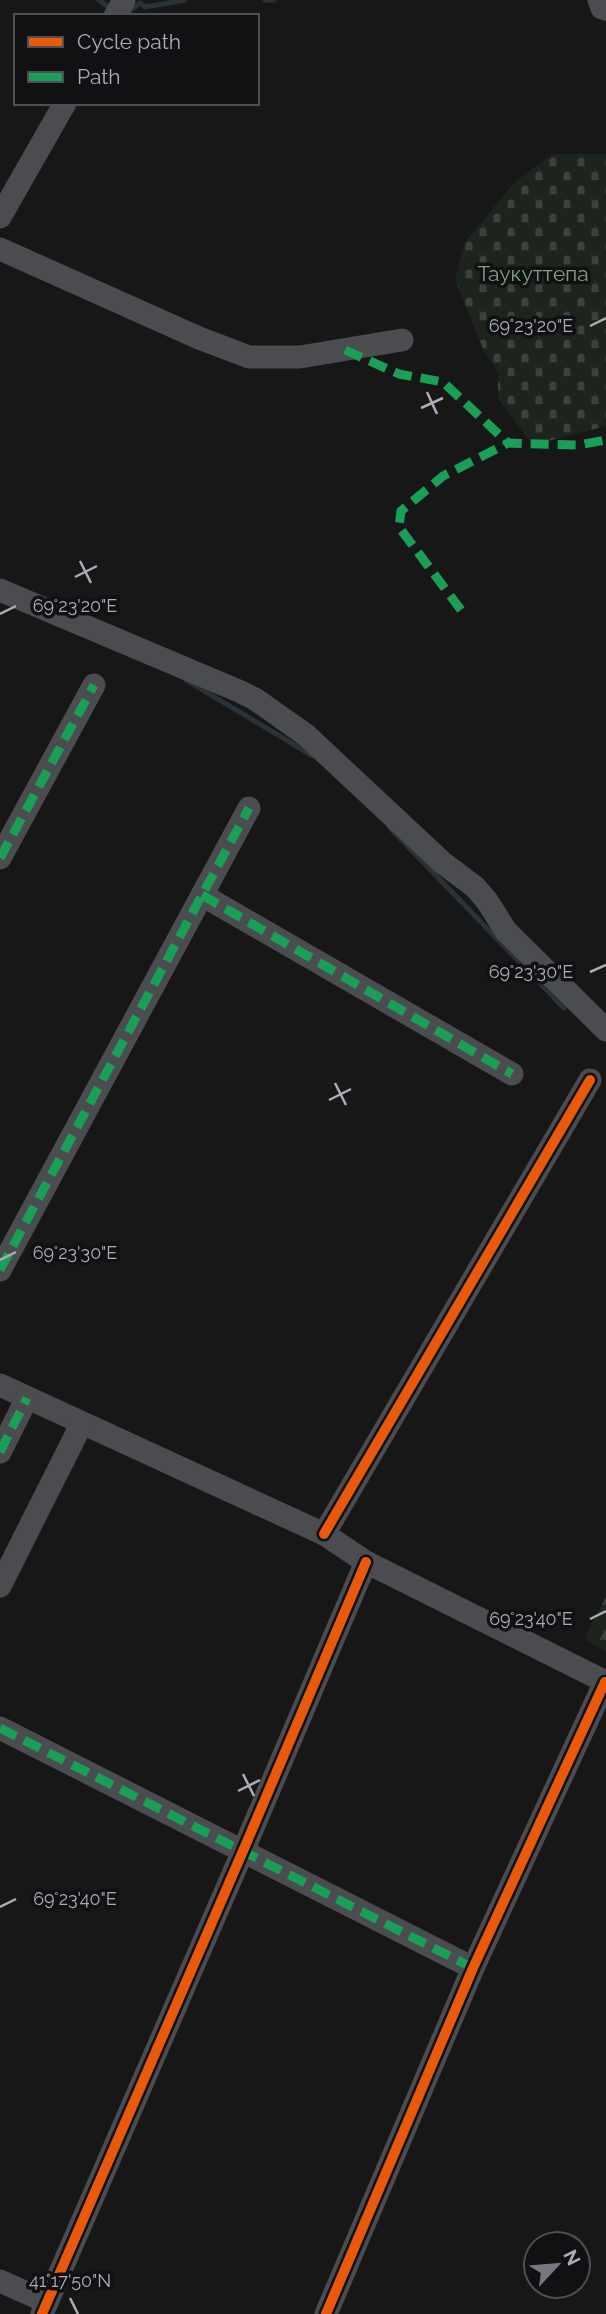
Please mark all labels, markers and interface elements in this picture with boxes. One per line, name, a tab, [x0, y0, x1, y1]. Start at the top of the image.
legend	[14, 14, 259, 105]
text: Cycle path	[77, 29, 181, 54]
text: Path	[77, 64, 121, 89]
park label: Таукуттепа	[477, 261, 589, 286]
text: 69°23'20"E	[489, 315, 573, 336]
text: 69°23'20"E	[33, 595, 117, 616]
text: 69°23'30"E	[489, 961, 573, 982]
text: 69°23'30"E	[33, 1242, 117, 1263]
text: 69°23'40"E	[489, 1608, 573, 1629]
text: 69°23'40"E	[33, 1888, 117, 1909]
north arrow	[522, 2230, 592, 2300]
text: N	[559, 2246, 585, 2269]
text: 41°17'50"N	[29, 2270, 111, 2291]

